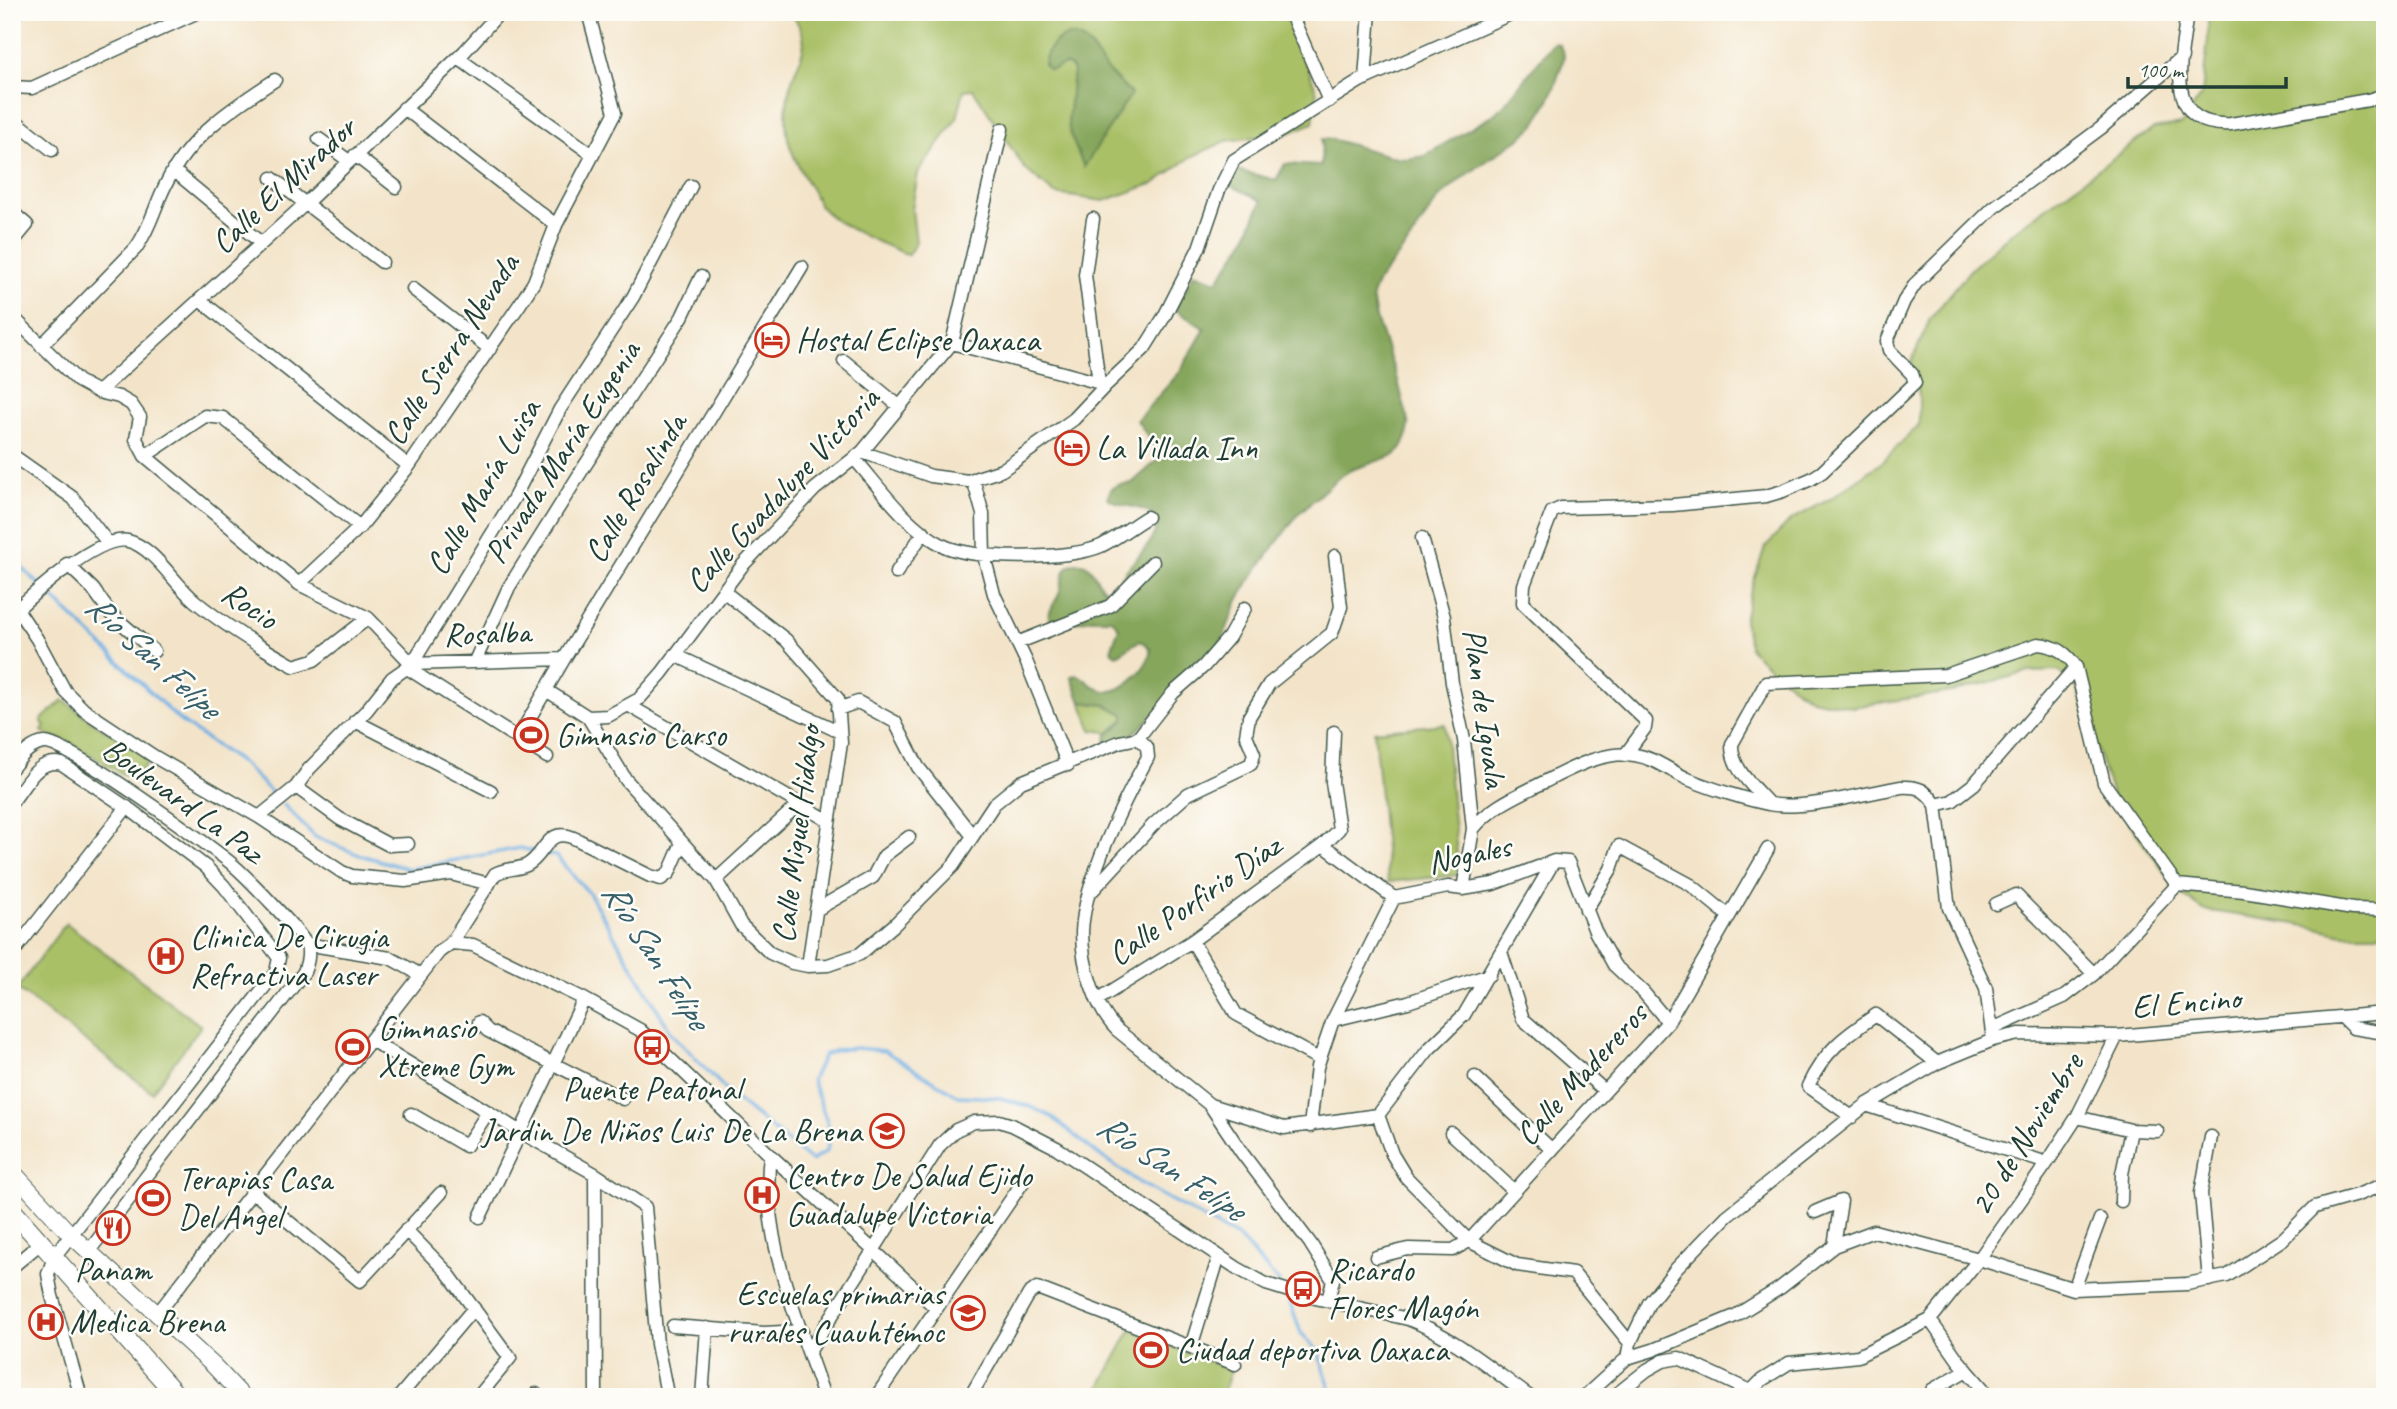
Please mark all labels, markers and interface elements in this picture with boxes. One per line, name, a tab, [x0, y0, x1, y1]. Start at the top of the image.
scale bar	[2128, 46, 2285, 90]
text: 100 m	[2138, 57, 2185, 83]
street label: Calle El Mirador	[202, 105, 367, 263]
street label: Calle Sierra Nevada	[374, 244, 529, 453]
place label: Hostal Eclipse Oaxaca	[796, 319, 1042, 361]
hotel icon: Hostal Eclipse Oaxaca	[753, 321, 791, 359]
street label: Privada María Eugenia	[474, 331, 651, 571]
street label: Calle Guadalupe Victoria	[676, 377, 889, 602]
street label: Calle María Luisa	[416, 390, 551, 582]
street label: Calle Rosalinda	[574, 404, 697, 570]
place label: La Villada Inn	[1096, 427, 1258, 469]
hotel icon: La Villada Inn	[1053, 429, 1091, 467]
street label: Rocio	[214, 571, 287, 640]
water label: Río San Felipe	[76, 584, 233, 731]
street label: Rosalba	[443, 610, 534, 656]
street label: Plan de Iguala	[1453, 626, 1517, 792]
place label: Gimnasio Carso	[556, 714, 727, 756]
sports icon: Gimnasio Carso	[512, 716, 550, 754]
street label: Calle Miguel Hidalgo	[762, 719, 831, 945]
street label: Boulevard La Paz	[94, 728, 275, 875]
street label: Calle Porfirio Díaz	[1099, 823, 1291, 975]
street label: Nogales	[1424, 824, 1517, 883]
water label: Río San Felipe	[592, 873, 723, 1041]
place label: Clinica De Cirugia Refractiva Laser	[190, 916, 390, 996]
hospital icon: Clinica De Cirugia Refractiva Laser	[147, 937, 185, 975]
street label: El Encino	[2130, 976, 2245, 1028]
street label: Calle Madereros	[1506, 992, 1658, 1154]
place label: Gimnasio Xtreme Gym	[378, 1007, 515, 1087]
sports icon: Gimnasio Xtreme Gym	[334, 1028, 372, 1066]
bus stop icon: Puente Peatonal	[633, 1028, 671, 1066]
street label: 20 de Noviembre	[1959, 1043, 2094, 1223]
place label: Puente Peatonal	[563, 1068, 746, 1110]
water label: Río San Felipe	[1089, 1103, 1257, 1234]
place label: Jardin De Niños Luis De La Brena	[480, 1110, 865, 1152]
school or university icon: Jardin De Niños Luis De La Brena	[868, 1112, 906, 1150]
place label: Centro De Salud Ejido Guadalupe Victoria	[786, 1155, 1034, 1235]
place label: Terapias Casa Del Angel	[178, 1158, 334, 1238]
hospital icon: Centro De Salud Ejido Guadalupe Victoria	[743, 1176, 781, 1214]
sports icon: Terapias Casa Del Angel	[134, 1179, 172, 1217]
restaurant icon: Panam	[94, 1209, 132, 1247]
place label: Panam	[75, 1249, 153, 1291]
place label: Ricardo Flores Magón	[1328, 1249, 1479, 1329]
bus stop icon: Ricardo Flores Magón	[1284, 1270, 1322, 1308]
place label: Escuelas primarias rurales Cuauhtémoc	[727, 1273, 947, 1353]
school or university icon: Escuelas primarias rurales Cuauhtémoc	[949, 1294, 987, 1332]
place label: Medica Brena	[70, 1301, 226, 1343]
hospital icon: Medica Brena	[27, 1303, 65, 1341]
place label: Ciudad deportiva Oaxaca	[1176, 1329, 1451, 1371]
sports icon: Ciudad deportiva Oaxaca	[1132, 1331, 1170, 1369]

